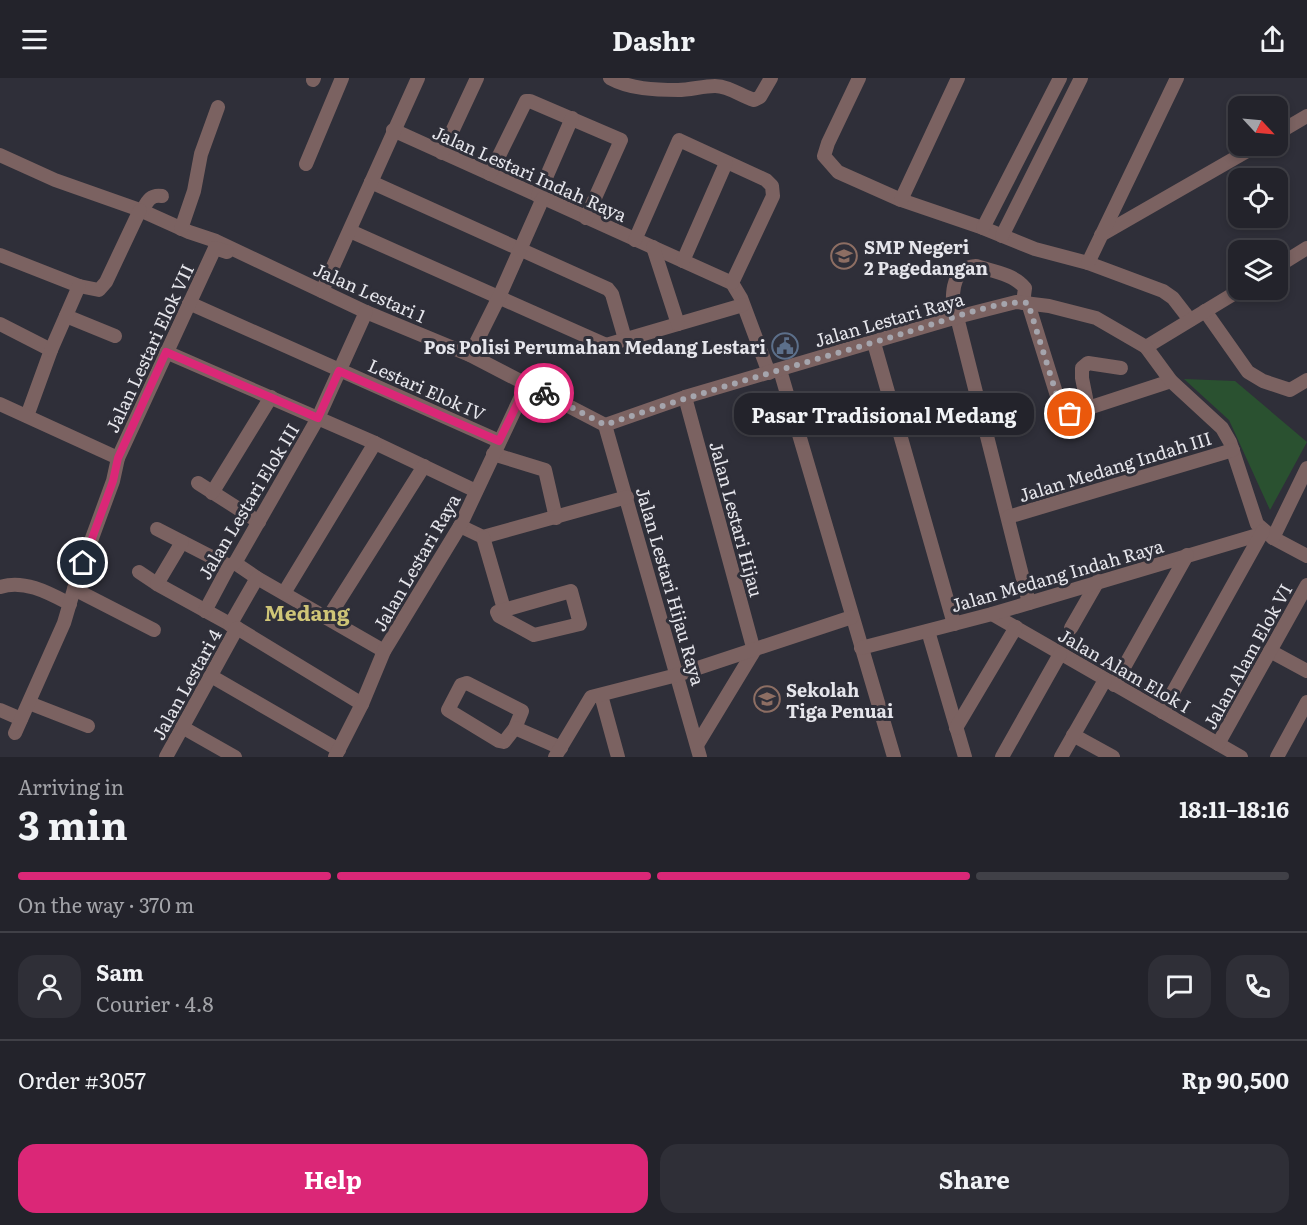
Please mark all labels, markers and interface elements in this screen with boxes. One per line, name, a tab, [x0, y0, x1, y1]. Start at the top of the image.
text: Dashr	[612, 19, 695, 59]
icon: menu	[18, 23, 51, 56]
icon: share	[1256, 23, 1289, 56]
north arrow	[1228, 96, 1288, 156]
map controls	[1228, 96, 1288, 300]
street label: Jalan Lestari Indah Raya	[429, 118, 632, 228]
button: locate	[1228, 168, 1288, 228]
place label: SMP Negeri 2 Pagedangan	[864, 233, 988, 281]
button: layers	[1228, 240, 1288, 300]
school or university icon: SMP Negeri 2 Pagedangan	[829, 241, 859, 271]
street label: Jalan Lestari 1	[309, 255, 431, 329]
street label: Jalan Lestari Elok VII	[98, 259, 200, 437]
street label: Jalan Lestari Raya	[811, 285, 967, 353]
public building icon: Pos Polisi Perumahan Medang Lestari	[770, 331, 800, 361]
place label: Pos Polisi Perumahan Medang Lestari	[424, 333, 766, 360]
street label: Lestari Elok IV	[364, 351, 490, 427]
courier	[514, 363, 574, 423]
icon: bike	[528, 377, 561, 410]
pin	[1044, 388, 1095, 439]
callout: Pasar Tradisional Medang	[734, 393, 1034, 435]
icon: bag	[1053, 397, 1086, 430]
text: Pasar Tradisional Medang	[751, 399, 1017, 429]
street label: Jalan Lestari Elok III	[191, 418, 305, 584]
street label: Jalan Medang Indah III	[1015, 424, 1215, 508]
street label: Jalan Lestari Hijau	[703, 438, 771, 600]
street label: Jalan Lestari Hijau Raya	[630, 484, 712, 689]
street label: Jalan Lestari Raya	[366, 488, 466, 636]
street label: Jalan Medang Indah Raya	[948, 532, 1167, 618]
pin	[57, 537, 108, 588]
icon: home	[66, 546, 99, 579]
street label: Jalan Alam Elok VI	[1196, 578, 1298, 734]
district label: Medang	[264, 596, 350, 627]
street label: Jalan Alam Elok I	[1054, 621, 1196, 719]
street label: Jalan Lestari 4	[144, 624, 228, 744]
place label: Sekolah Tiga Penuai	[786, 676, 894, 724]
school or university icon: Sekolah Tiga Penuai	[752, 684, 782, 714]
text: Arriving in	[18, 771, 124, 801]
text: 18:11–18:16	[1179, 792, 1289, 825]
text: 3 min	[18, 794, 128, 852]
text: On the way · 370 m	[18, 889, 194, 919]
button: person	[18, 955, 81, 1018]
text: Sam	[96, 955, 144, 988]
button: chat	[1148, 955, 1211, 1018]
button: phone	[1226, 955, 1289, 1018]
text: Courier · 4.8	[96, 988, 213, 1018]
text: Order #3057	[18, 1063, 146, 1096]
text: Rp 90,500	[1182, 1063, 1289, 1096]
button: Help	[18, 1144, 648, 1213]
button: Share	[660, 1144, 1289, 1213]

